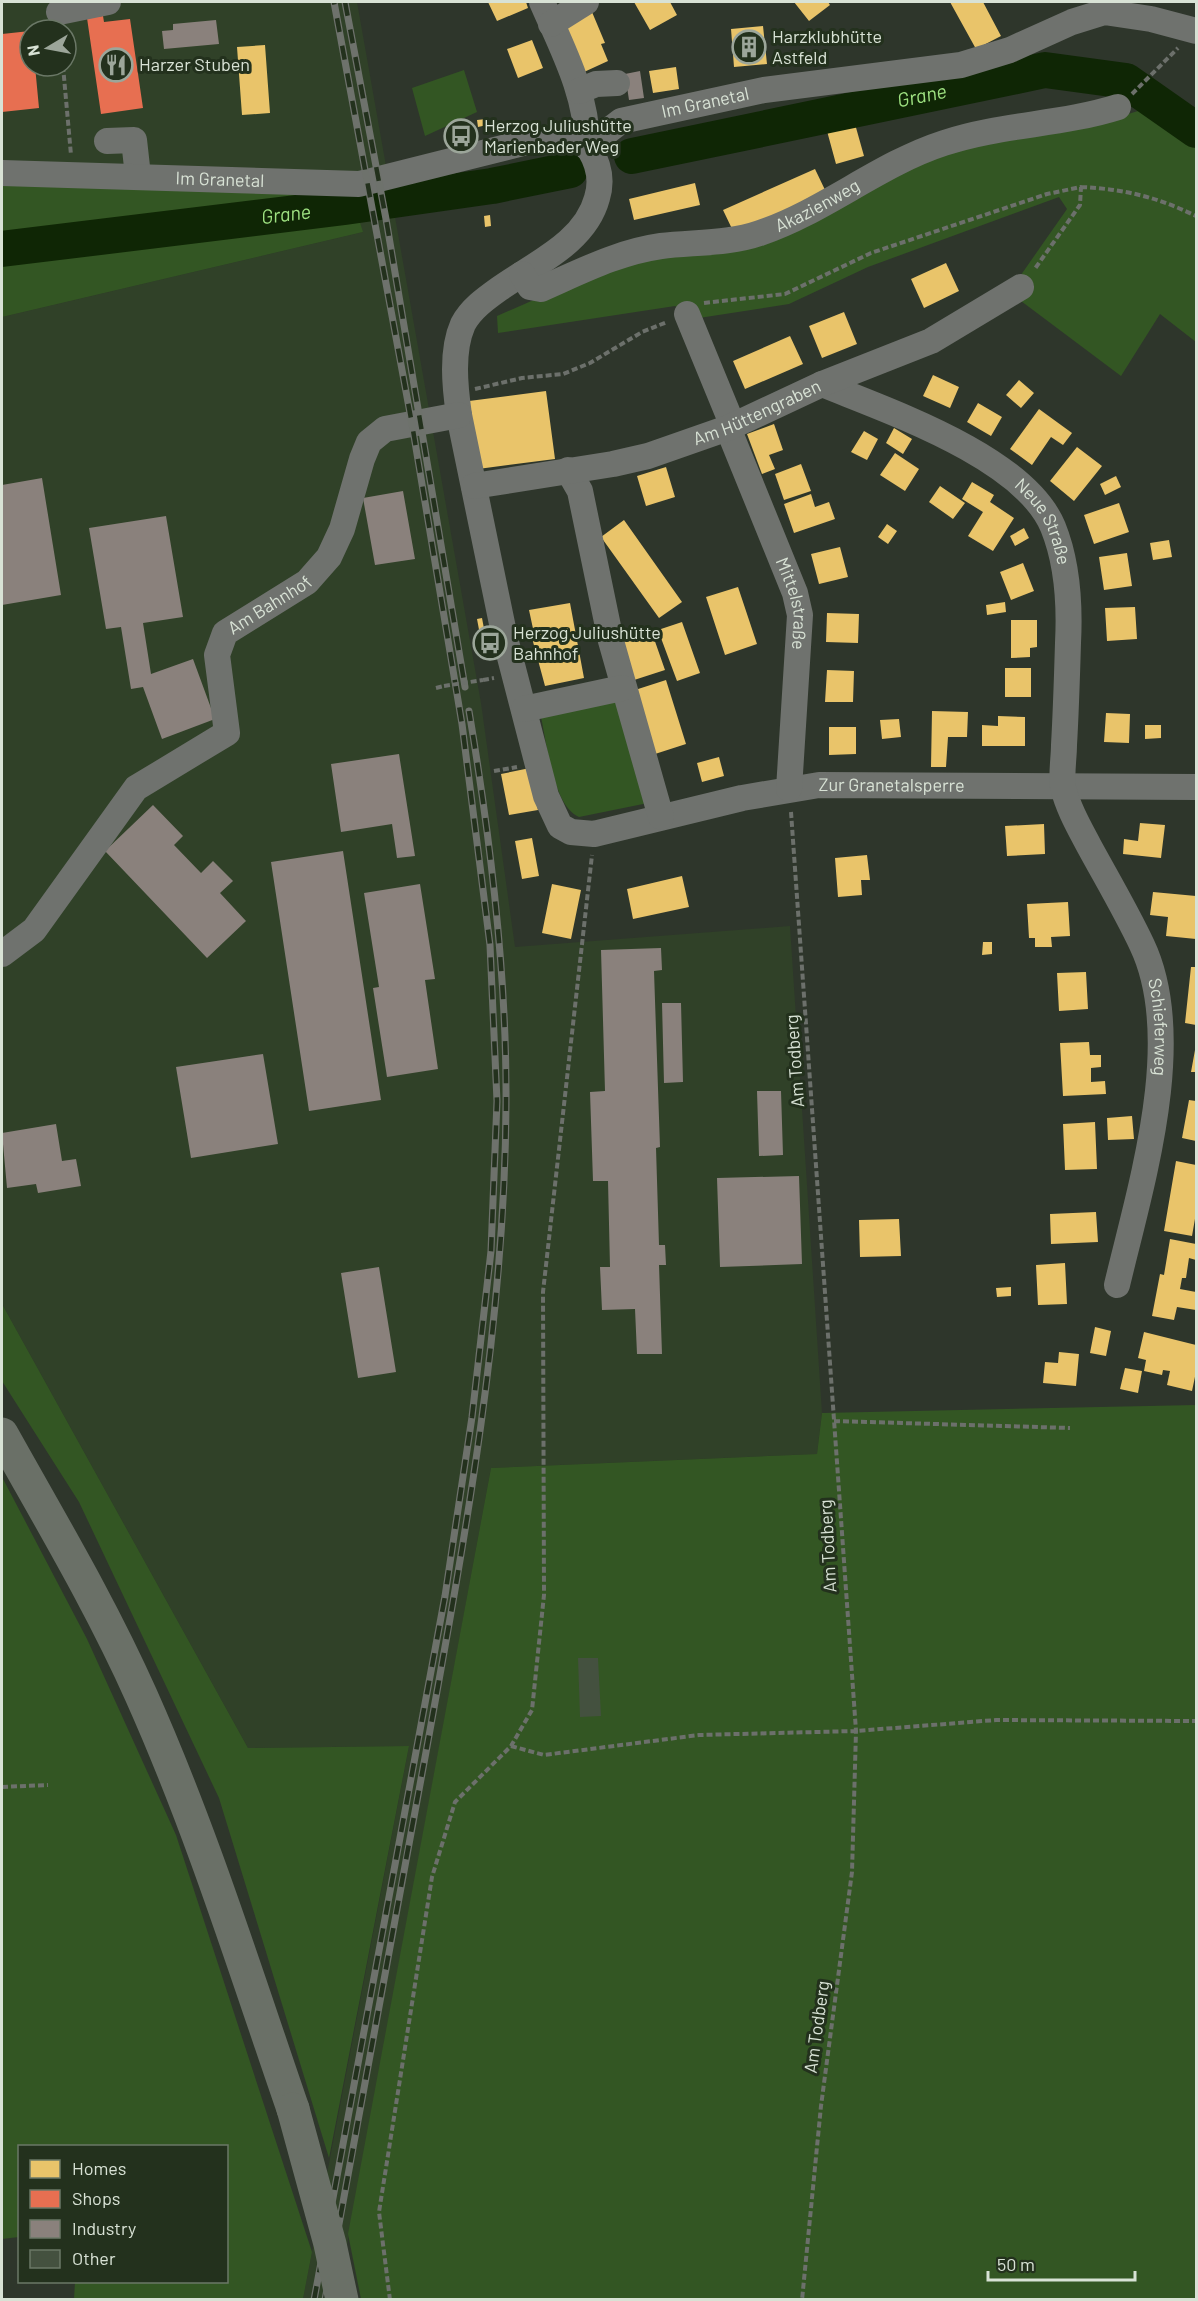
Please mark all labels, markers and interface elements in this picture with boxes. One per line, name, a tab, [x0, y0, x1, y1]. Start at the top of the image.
north arrow	[18, 18, 78, 78]
place label: Harzklubhütte Astfeld	[772, 25, 882, 68]
building icon: Harzklubhütte Astfeld	[731, 29, 767, 65]
text: N	[22, 44, 43, 58]
restaurant icon: Harzer Stuben	[98, 47, 134, 83]
place label: Harzer Stuben	[139, 53, 250, 75]
water label: Grane	[895, 78, 949, 112]
street label: Im Granetal	[659, 82, 751, 122]
place label: Herzog Juliushütte Marienbader Weg	[484, 114, 632, 157]
bus stop icon: Herzog Juliushütte Marienbader Weg	[443, 118, 479, 154]
street label: Im Granetal	[175, 166, 265, 191]
street label: Akazienweg	[771, 174, 863, 236]
water label: Grane	[259, 198, 312, 228]
street label: Am Hüttengraben	[690, 374, 824, 449]
street label: Neue Straße	[1011, 473, 1076, 567]
street label: Mittelstraße	[772, 554, 812, 650]
street label: Am Bahnhof	[223, 571, 317, 639]
place label: Herzog Juliushütte Bahnhof	[513, 621, 661, 664]
bus stop icon: Herzog Juliushütte Bahnhof	[472, 625, 508, 661]
street label: Zur Granetalsperre	[818, 773, 965, 796]
street label: Schieferweg	[1144, 976, 1173, 1077]
street label: Am Todberg	[780, 1014, 808, 1108]
street label: Am Todberg	[814, 1499, 840, 1593]
street label: Am Todberg	[799, 1979, 833, 2075]
legend	[18, 2145, 228, 2283]
text: Homes	[72, 2157, 126, 2179]
text: Shops	[72, 2187, 121, 2209]
text: Industry	[72, 2217, 136, 2239]
scale bar	[988, 2244, 1135, 2282]
text: Other	[72, 2247, 116, 2269]
text: 50 m	[997, 2253, 1035, 2275]

